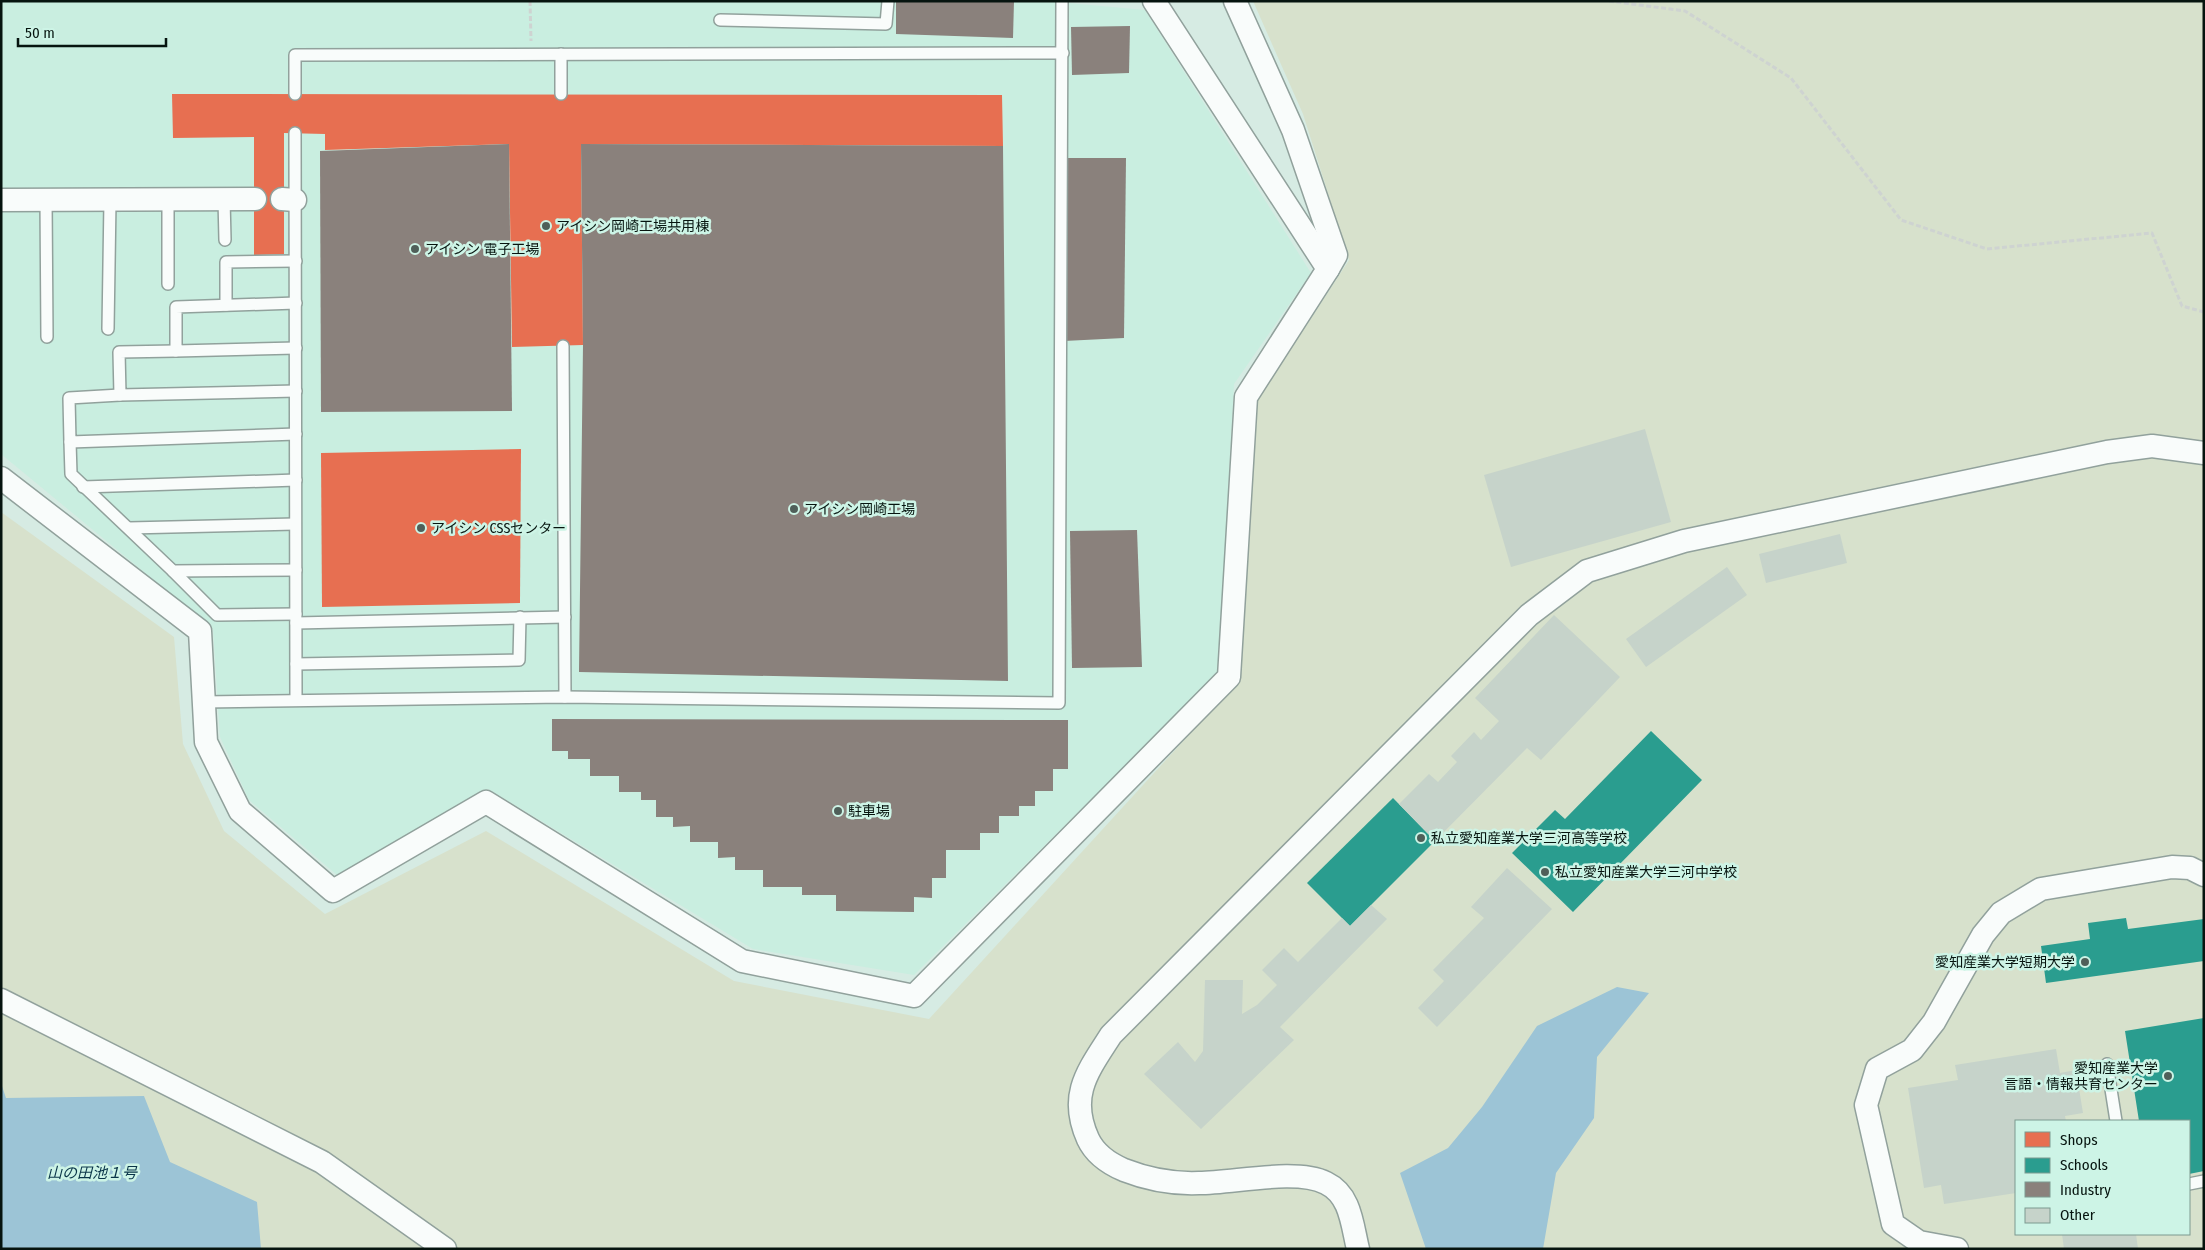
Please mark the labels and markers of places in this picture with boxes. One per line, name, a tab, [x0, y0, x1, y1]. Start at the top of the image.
place label: アイシン岡崎工場共用棟	[556, 218, 709, 235]
marker: アイシン岡崎工場共用棟	[540, 220, 552, 232]
place label: アイシン 電子工場	[425, 241, 540, 258]
marker: アイシン 電子工場	[409, 243, 421, 255]
place label: アイシン岡崎工場	[804, 501, 915, 518]
marker: アイシン岡崎工場	[788, 503, 800, 515]
place label: アイシン CSSセンター	[431, 520, 566, 537]
marker: アイシン CSSセンター	[415, 522, 427, 534]
place label: 駐車場	[848, 803, 890, 820]
marker: 駐車場	[832, 805, 844, 817]
place label: 私立愛知産業大学三河高等学校	[1431, 830, 1627, 847]
marker: 私立愛知産業大学三河高等学校	[1415, 832, 1427, 844]
place label: 私立愛知産業大学三河中学校	[1555, 864, 1737, 881]
marker: 私立愛知産業大学三河中学校	[1539, 866, 1551, 878]
place label: 愛知産業大学短期大学	[1935, 954, 2075, 971]
marker: 愛知産業大学短期大学	[2079, 956, 2091, 968]
place label: 愛知産業大学 言語・情報共育センター	[2004, 1060, 2158, 1093]
marker: 愛知産業大学 言語・情報共育センター	[2162, 1070, 2174, 1082]

